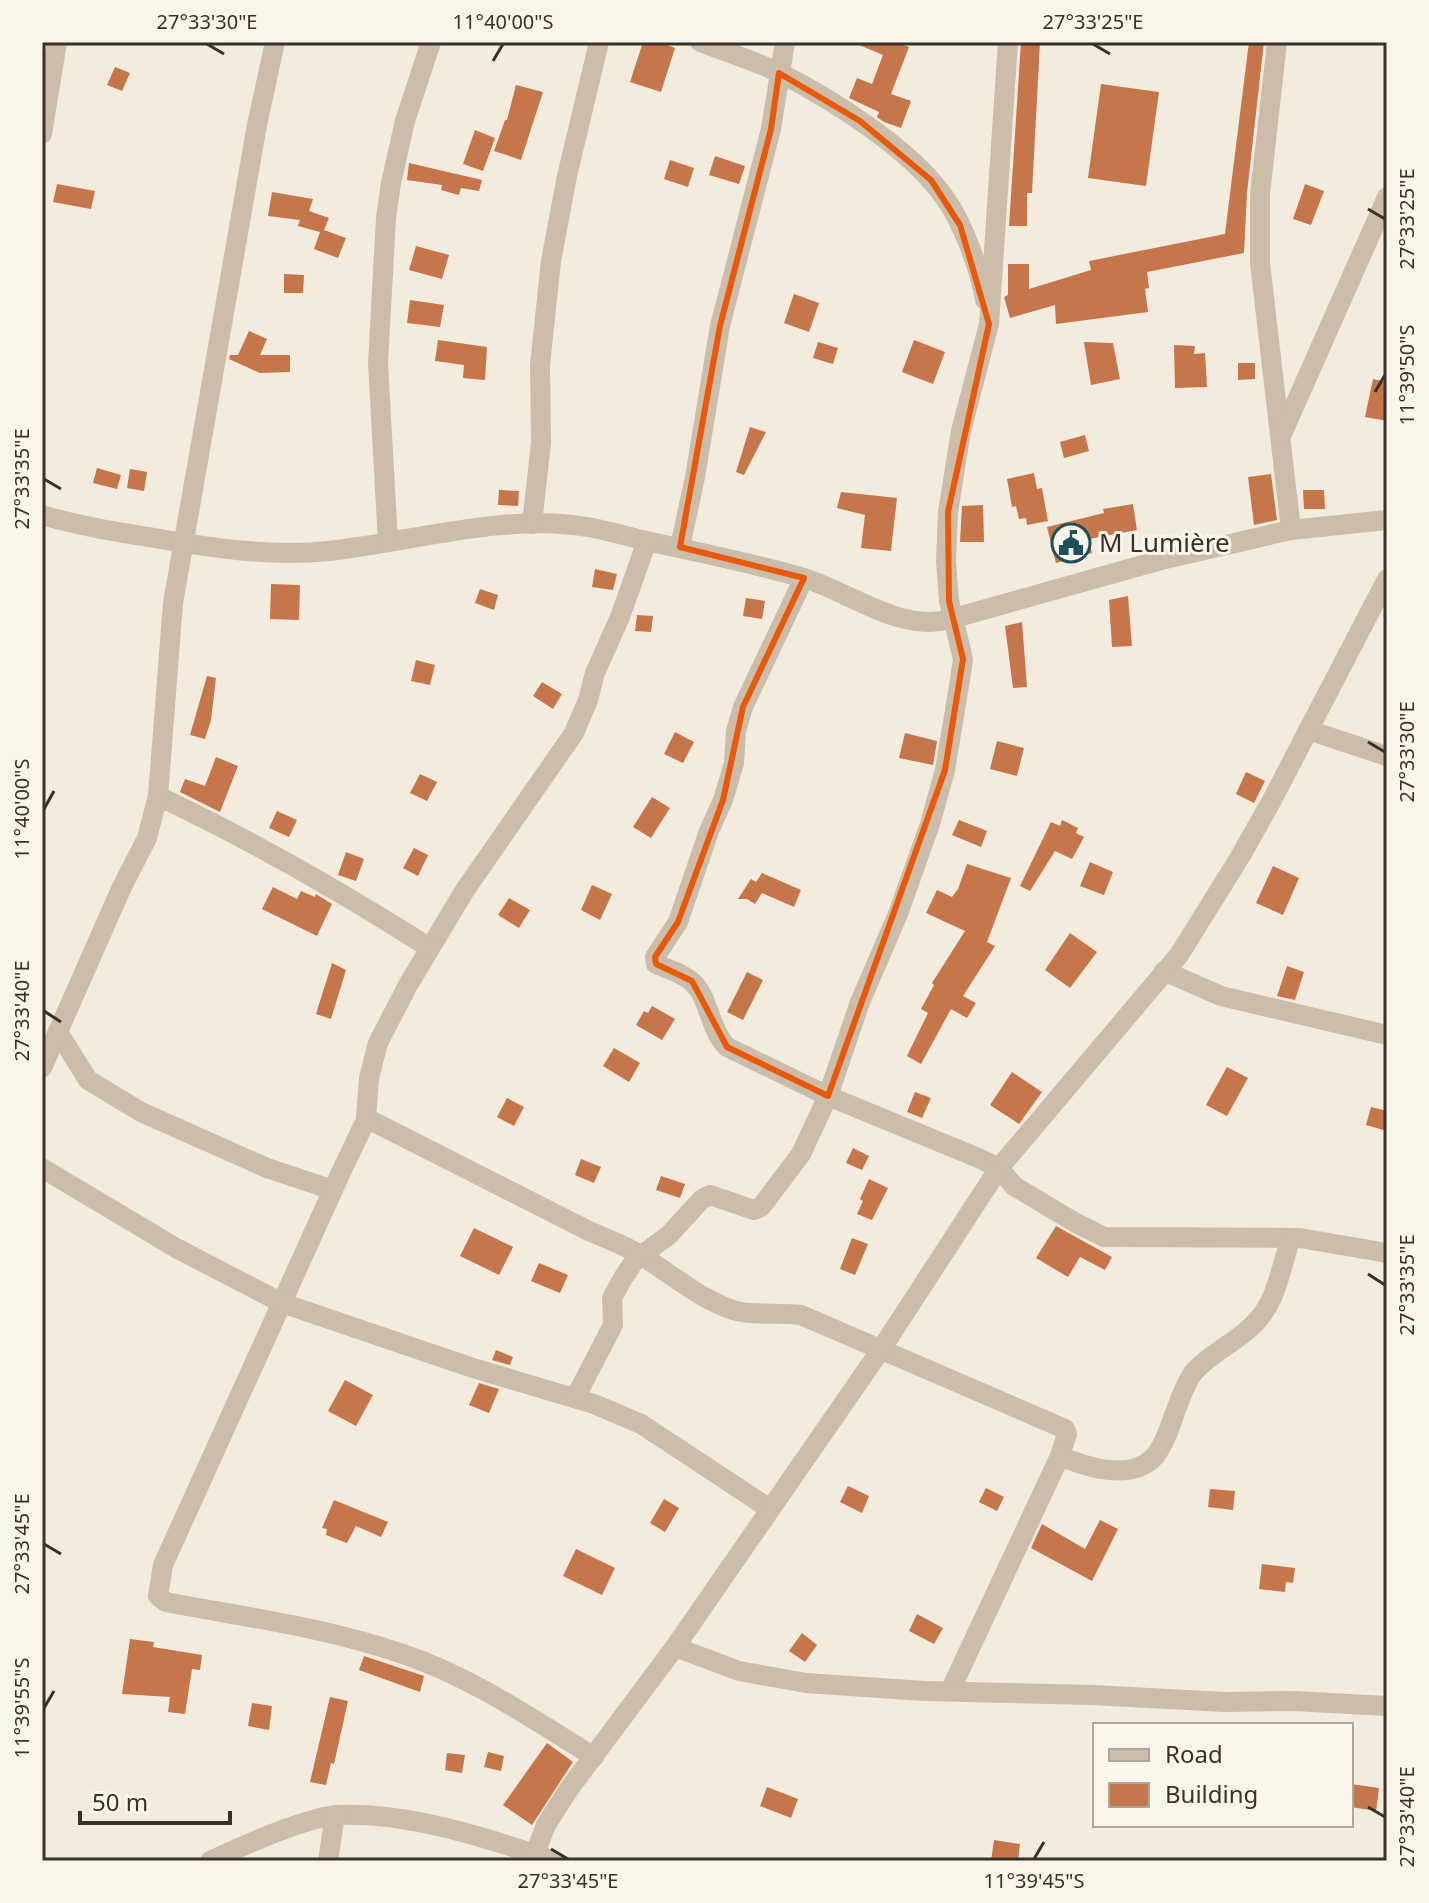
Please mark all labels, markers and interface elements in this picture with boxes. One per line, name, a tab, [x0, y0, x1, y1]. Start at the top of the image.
text: 27°33'30"E	[157, 8, 257, 35]
text: 11°40'00"S	[453, 8, 553, 35]
text: 27°33'25"E	[1043, 8, 1143, 35]
text: 27°33'25"E	[1393, 169, 1420, 269]
text: 11°39'50"S	[1393, 325, 1420, 425]
text: 27°33'35"E	[8, 429, 35, 529]
public building icon: M Lumière	[1050, 522, 1092, 564]
place label: M Lumière	[1099, 524, 1230, 560]
text: 27°33'30"E	[1393, 702, 1420, 802]
text: 11°40'00"S	[8, 759, 35, 859]
text: 27°33'40"E	[8, 961, 35, 1061]
text: 27°33'35"E	[1393, 1235, 1420, 1335]
text: 27°33'45"E	[8, 1494, 35, 1594]
text: 11°39'55"S	[8, 1658, 35, 1758]
legend	[1093, 1723, 1353, 1827]
text: Road	[1165, 1737, 1223, 1770]
text: 27°33'40"E	[1393, 1767, 1420, 1867]
scale bar	[80, 1775, 230, 1825]
text: Building	[1165, 1777, 1258, 1810]
text: 50 m	[92, 1785, 148, 1818]
text: 27°33'45"E	[518, 1867, 618, 1894]
text: 11°39'45"S	[984, 1867, 1084, 1894]

